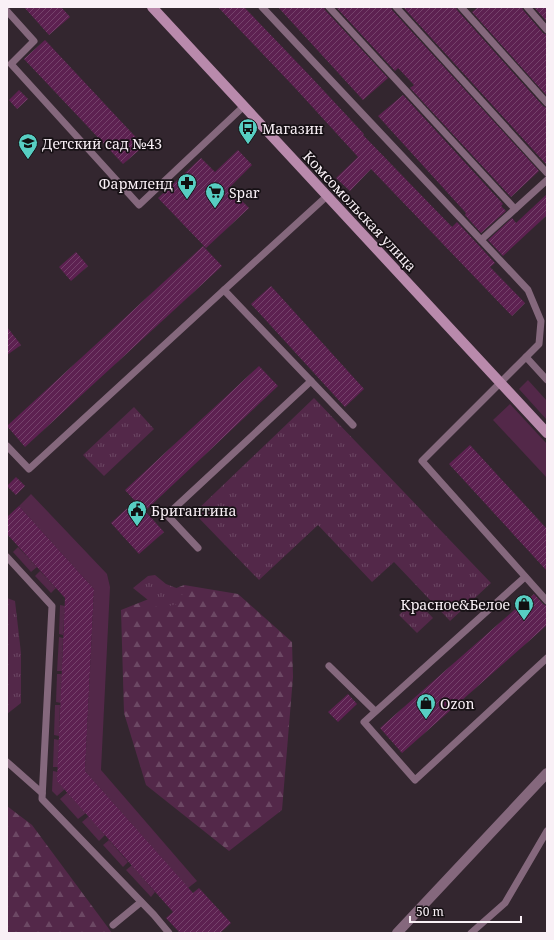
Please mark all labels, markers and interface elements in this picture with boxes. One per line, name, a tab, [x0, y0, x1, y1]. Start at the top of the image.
bus stop icon: Магазин	[237, 117, 259, 145]
place label: Магазин	[262, 119, 323, 138]
school or university icon: Детский сад №43	[17, 132, 39, 160]
place label: Детский сад №43	[42, 134, 162, 153]
street label: Комсомольская улица	[299, 147, 421, 275]
pharmacy icon: Фармленд	[176, 172, 198, 200]
place label: Фармленд	[98, 174, 173, 193]
supermarket icon: Spar	[204, 181, 226, 209]
place label: Spar	[229, 183, 260, 202]
public building icon: Бригантина	[126, 499, 148, 527]
place label: Бригантина	[151, 501, 236, 520]
shop icon: Красное&Белое	[513, 593, 535, 621]
place label: Красное&Белое	[401, 595, 510, 614]
shop icon: Ozon	[415, 692, 437, 720]
place label: Ozon	[440, 694, 475, 713]
scale bar	[410, 898, 521, 924]
text: 50 m	[416, 903, 444, 920]

